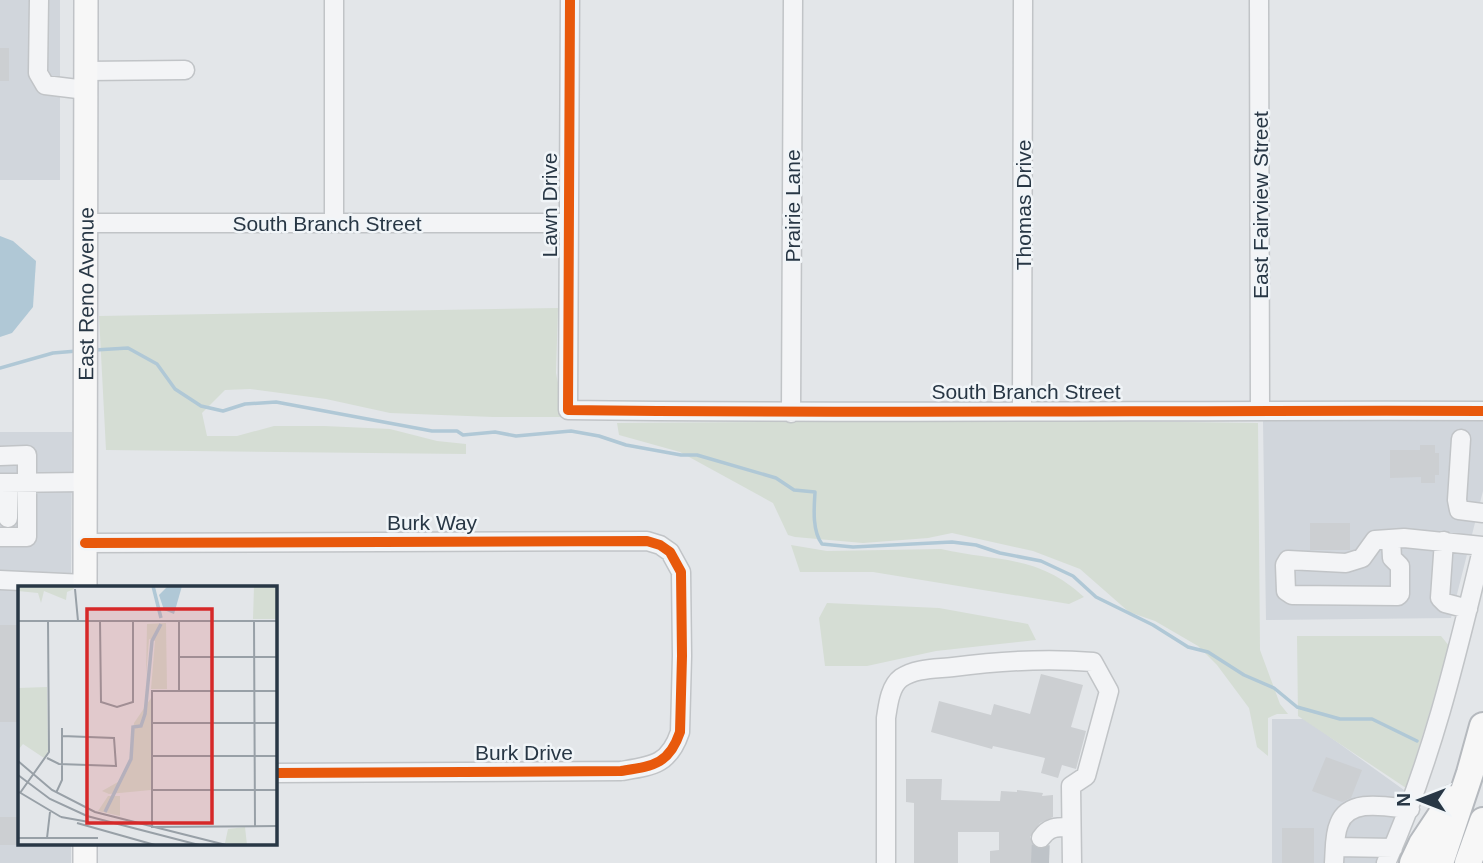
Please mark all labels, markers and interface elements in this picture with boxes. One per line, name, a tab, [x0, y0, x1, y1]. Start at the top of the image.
street label: East Fairview Street	[1249, 111, 1272, 299]
street label: Thomas Drive	[1012, 140, 1035, 270]
street label: Prairie Lane	[781, 149, 804, 263]
street label: Lawn Drive	[538, 152, 561, 258]
street label: East Reno Avenue	[74, 207, 97, 381]
street label: South Branch Street	[232, 212, 422, 235]
street label: South Branch Street	[931, 380, 1121, 403]
street label: Burk Way	[387, 511, 478, 534]
inset map	[18, 586, 276, 846]
street label: Burk Drive	[475, 741, 573, 764]
north arrow	[1385, 765, 1455, 835]
text: N	[1393, 793, 1414, 807]

